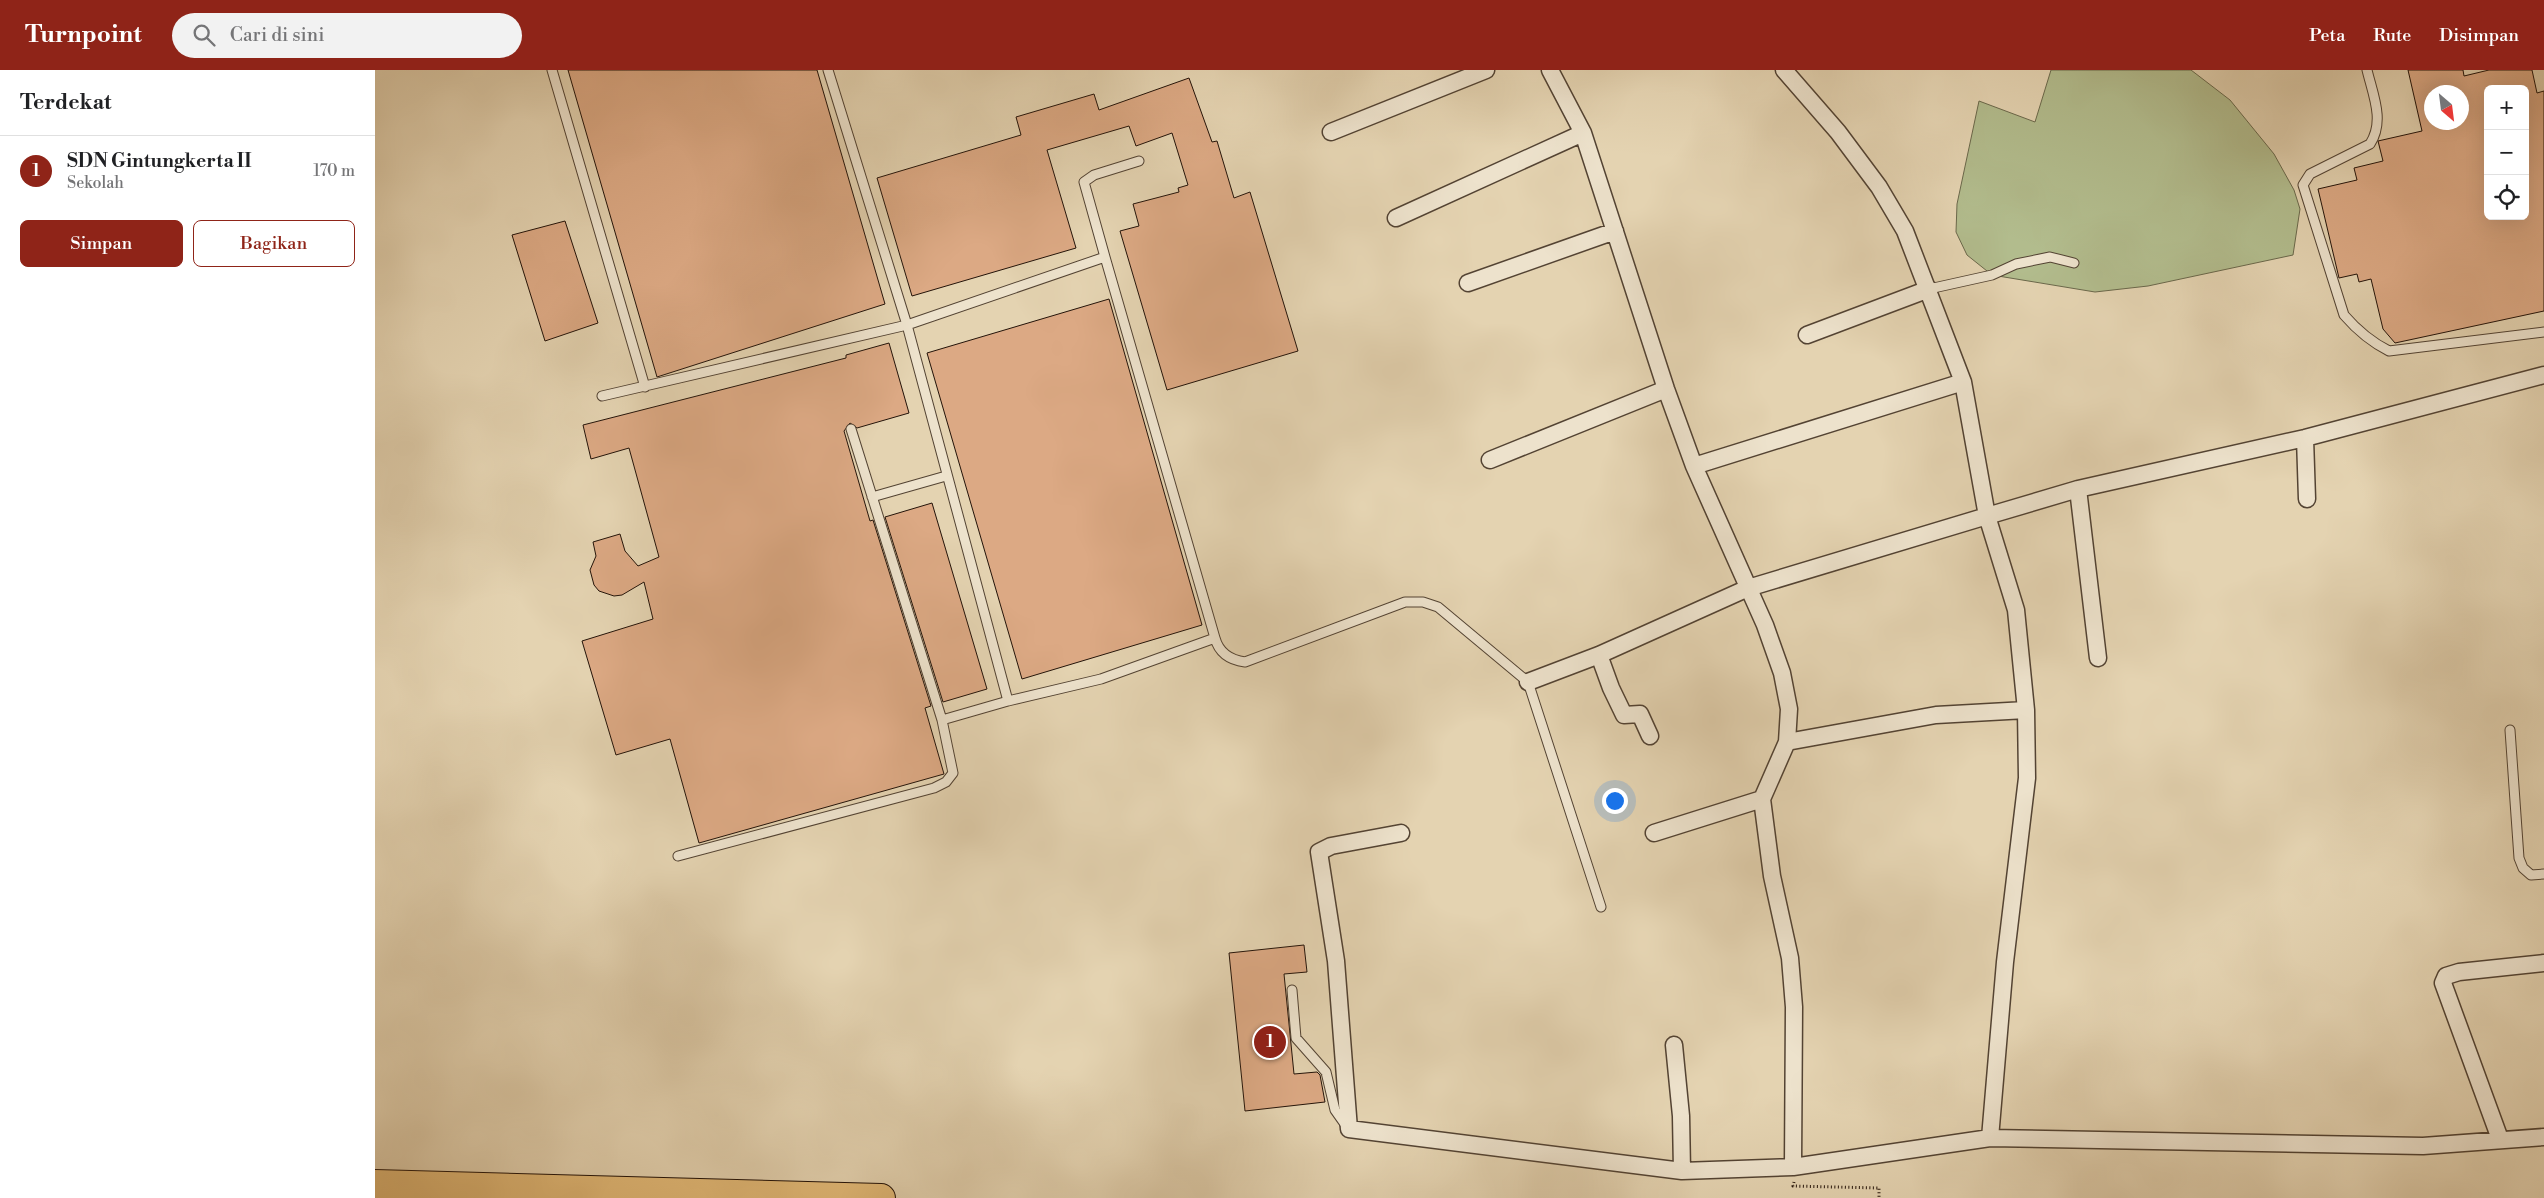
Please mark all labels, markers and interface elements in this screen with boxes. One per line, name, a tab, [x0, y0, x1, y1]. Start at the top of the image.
search box	[172, 13, 522, 58]
text: Turnpoint	[25, 20, 142, 50]
icon: search	[190, 21, 218, 49]
text: Cari di sini	[230, 23, 324, 47]
text: Peta	[2309, 24, 2345, 47]
text: Rute	[2373, 24, 2411, 47]
text: Disimpan	[2439, 24, 2519, 47]
north arrow	[2424, 85, 2469, 130]
map controls	[2484, 85, 2529, 220]
button: +	[2484, 85, 2529, 130]
text: Terdekat	[20, 90, 111, 116]
button: −	[2484, 130, 2529, 175]
text: SDN Gintungkerta II	[67, 149, 252, 173]
text: 1	[32, 161, 40, 181]
text: 170 m	[313, 161, 355, 181]
text: Sekolah	[67, 173, 124, 193]
button: locate	[2484, 175, 2529, 220]
button: Simpan	[20, 220, 183, 267]
button: Bagikan	[193, 220, 355, 267]
your location	[1602, 788, 1628, 814]
pin: 1	[1254, 1023, 1286, 1061]

